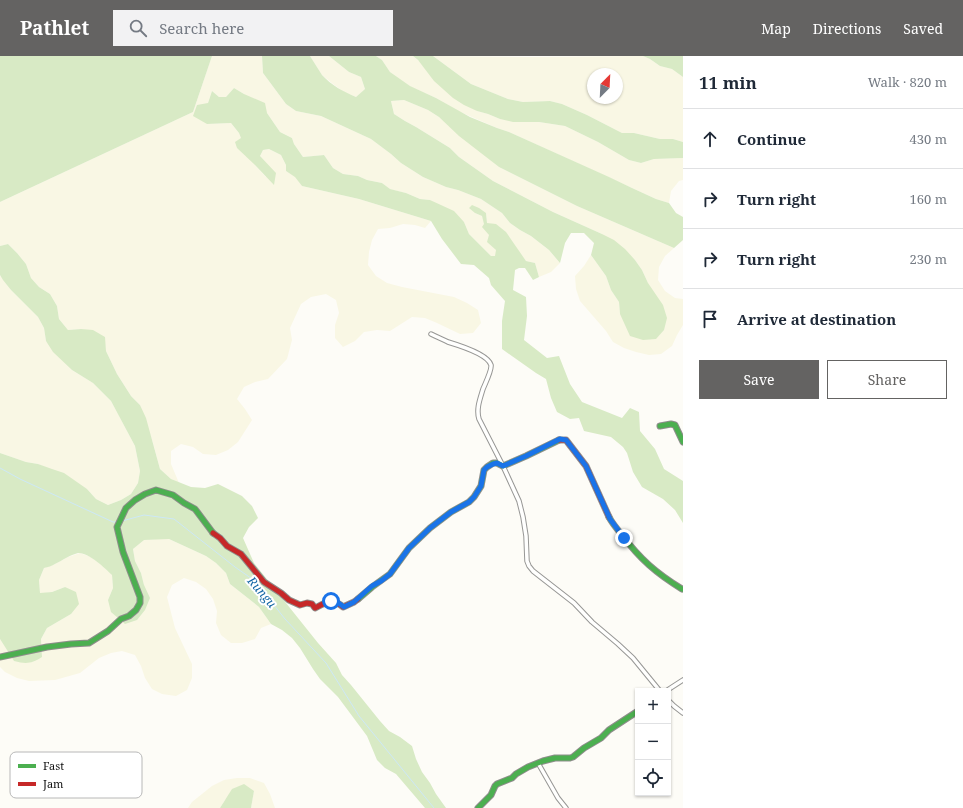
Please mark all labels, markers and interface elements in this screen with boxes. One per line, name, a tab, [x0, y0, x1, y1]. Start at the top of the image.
search box	[113, 10, 393, 46]
text: Pathlet	[20, 15, 89, 41]
icon: search	[127, 17, 149, 39]
text: Search here	[159, 18, 244, 38]
text: Map	[761, 19, 791, 38]
text: Directions	[813, 19, 881, 38]
text: Saved	[903, 19, 943, 38]
north arrow	[587, 68, 623, 104]
text: 11 min	[699, 71, 757, 94]
text: Walk · 820 m	[868, 73, 947, 91]
icon: ahead	[699, 128, 721, 150]
text: Continue	[737, 129, 806, 149]
text: 430 m	[910, 130, 947, 148]
icon: right	[699, 188, 721, 210]
text: Turn right	[737, 189, 816, 209]
text: 160 m	[910, 190, 947, 208]
icon: right	[699, 248, 721, 270]
text: Turn right	[737, 249, 816, 269]
text: 230 m	[910, 250, 947, 268]
icon: arrive	[699, 308, 721, 330]
text: Arrive at destination	[737, 309, 896, 329]
button: Save	[699, 360, 819, 399]
button: Share	[827, 360, 947, 399]
route end	[615, 529, 633, 547]
water label: Rungu	[243, 572, 280, 611]
route start	[322, 592, 340, 610]
map controls	[635, 688, 671, 796]
button: +	[635, 688, 671, 724]
button: −	[635, 724, 671, 760]
legend	[10, 752, 142, 798]
text: Fast	[43, 758, 64, 773]
button: locate	[635, 760, 671, 796]
text: Jam	[42, 776, 64, 791]

